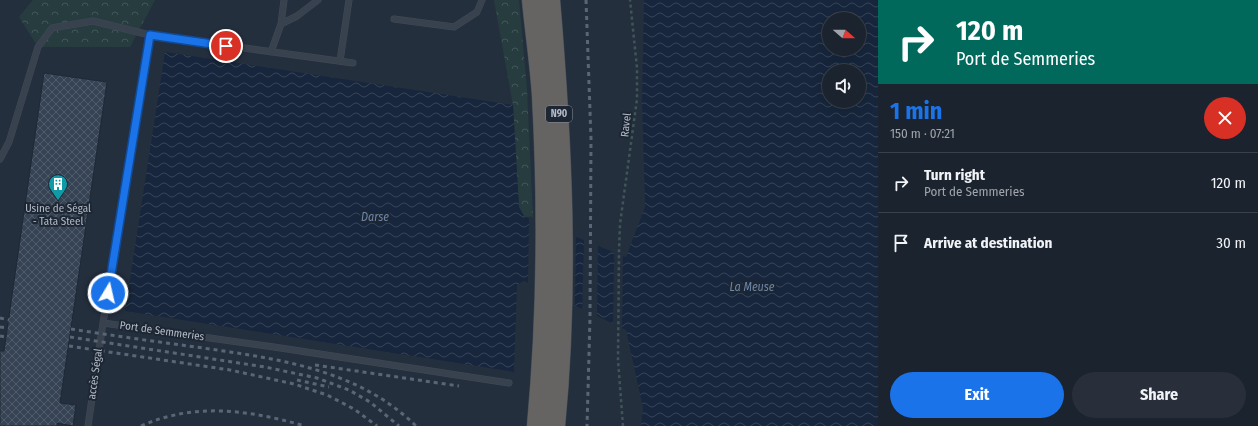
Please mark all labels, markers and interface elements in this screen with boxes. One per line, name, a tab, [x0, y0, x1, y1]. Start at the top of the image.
north arrow	[822, 12, 866, 56]
map controls	[822, 12, 866, 108]
text: 120 m	[956, 14, 1023, 47]
icon: right	[890, 16, 942, 68]
pin	[209, 29, 243, 63]
icon: arrive	[215, 35, 237, 57]
text: Port de Semmeries	[956, 48, 1095, 70]
button: sound	[822, 64, 866, 108]
text: 1 min	[890, 97, 942, 125]
button: close	[1204, 97, 1246, 139]
road number: N90	[546, 106, 572, 122]
street label: Ravel	[618, 112, 634, 138]
text: 150 m · 07:21	[890, 126, 955, 141]
text: Turn right	[924, 166, 985, 184]
icon: right	[890, 172, 912, 194]
building icon: Usine de Ségal - Tata Steel	[47, 173, 69, 201]
text: 120 m	[1211, 174, 1246, 192]
text: Port de Semmeries	[924, 184, 1025, 199]
place label: Usine de Ségal - Tata Steel	[25, 202, 91, 228]
water label: Darse	[361, 210, 389, 224]
icon: arrive	[890, 232, 912, 254]
text: Arrive at destination	[924, 234, 1052, 252]
text: 30 m	[1216, 234, 1246, 252]
position arrow	[87, 272, 129, 314]
water label: La Meuse	[729, 280, 775, 294]
street label: Port de Semmeries	[119, 319, 205, 343]
street label: accès Ségal	[85, 348, 105, 400]
button: Exit	[890, 372, 1064, 418]
button: Share	[1072, 372, 1246, 418]

